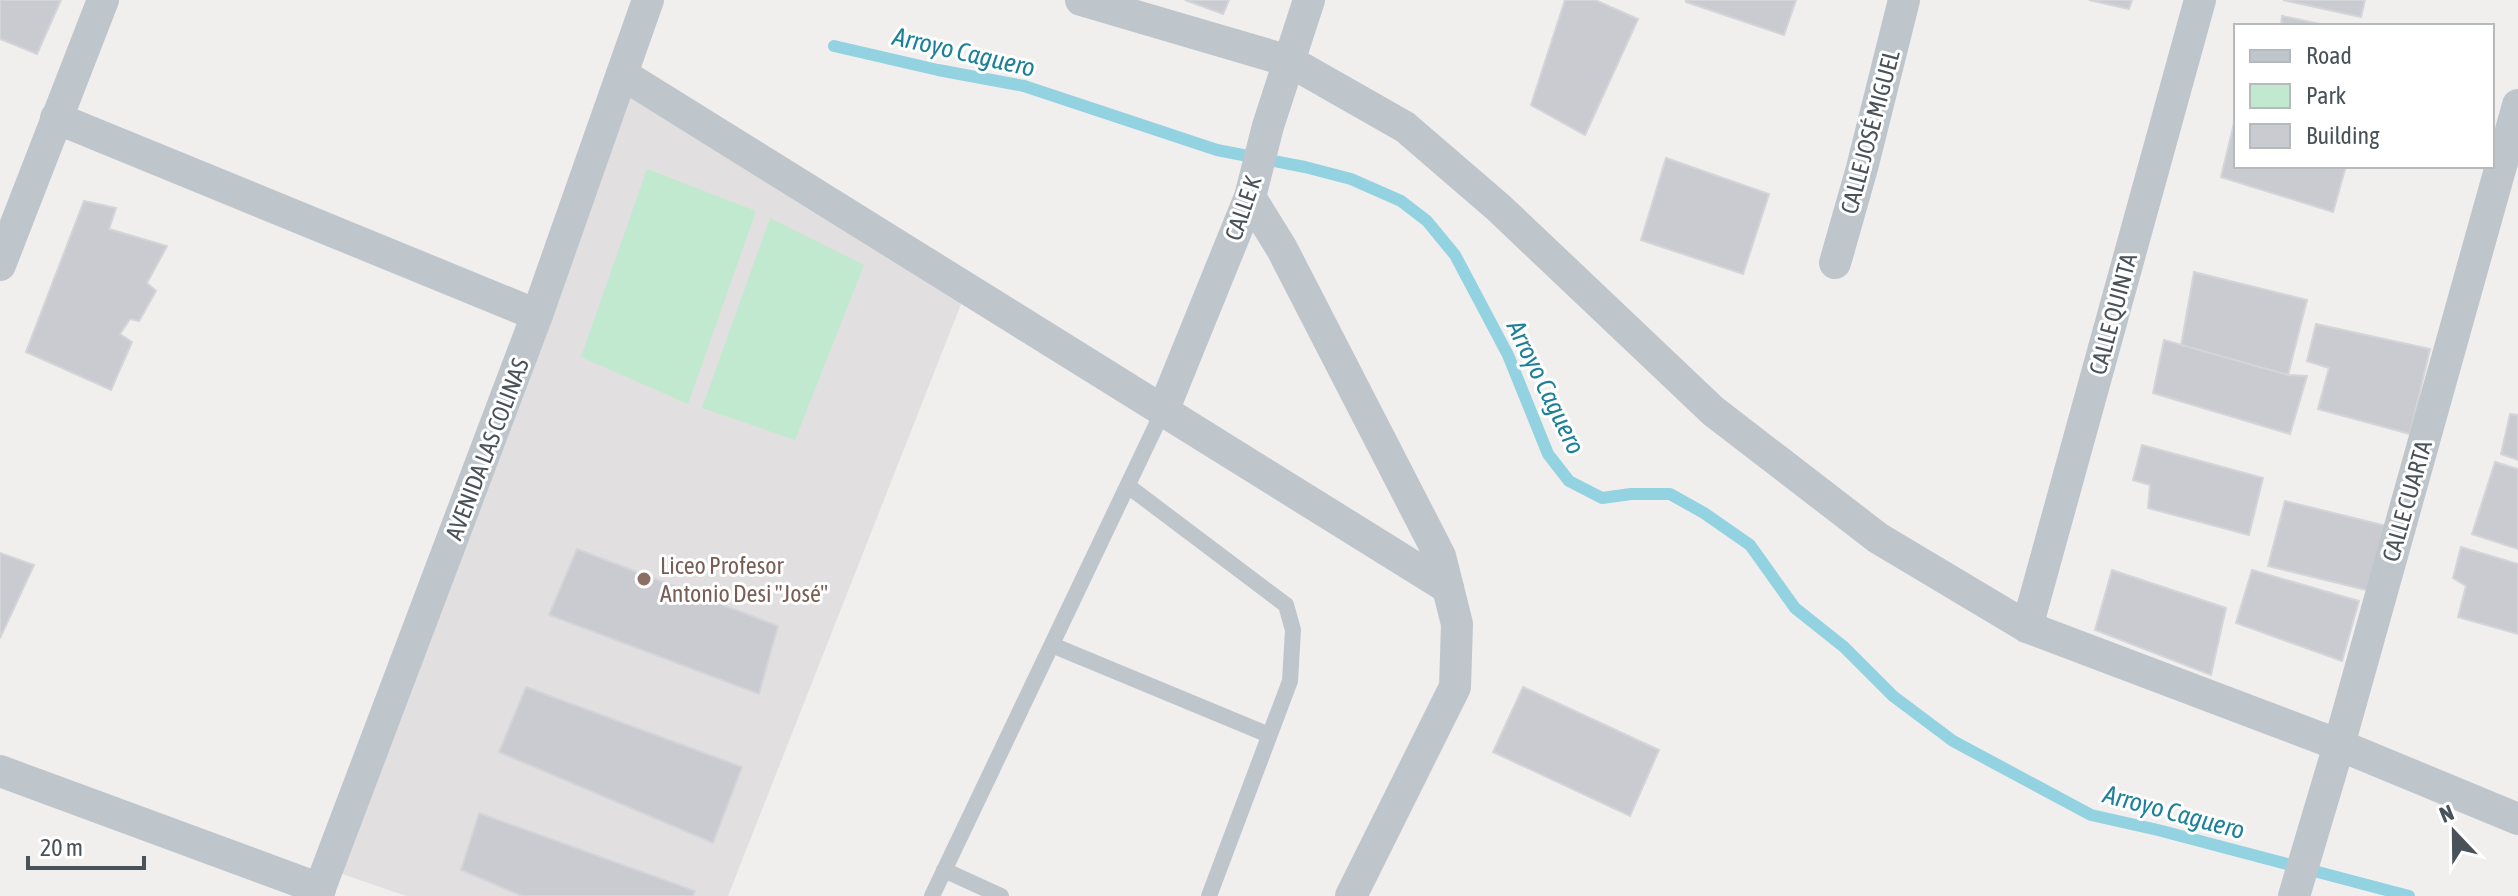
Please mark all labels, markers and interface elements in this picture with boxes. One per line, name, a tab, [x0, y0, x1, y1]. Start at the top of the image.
water label: Arroyo Caguero	[889, 21, 1038, 83]
legend	[2234, 24, 2494, 168]
text: Road	[2306, 42, 2352, 69]
street label: CALLE JOSÉ MIGUEL	[1835, 46, 1905, 217]
text: Park	[2306, 82, 2347, 109]
text: Building	[2306, 122, 2380, 149]
street label: CALLE K	[1219, 172, 1267, 244]
street label: CALLE QUINTA	[2084, 250, 2142, 378]
water label: Arroyo Caguero	[1500, 314, 1591, 459]
street label: AVENIDA LAS COLINAS	[440, 354, 534, 544]
street label: CALLE CUARTA	[2377, 437, 2437, 565]
place label: Liceo Profesor Antonio Desi "José"	[660, 552, 828, 607]
marker: Liceo Profesor Antonio Desi "José"	[635, 570, 653, 588]
water label: Arroyo Caguero	[2099, 778, 2248, 845]
north arrow	[2414, 792, 2494, 872]
text: N	[2436, 799, 2457, 828]
scale bar	[28, 820, 144, 870]
text: 20 m	[40, 834, 83, 861]

